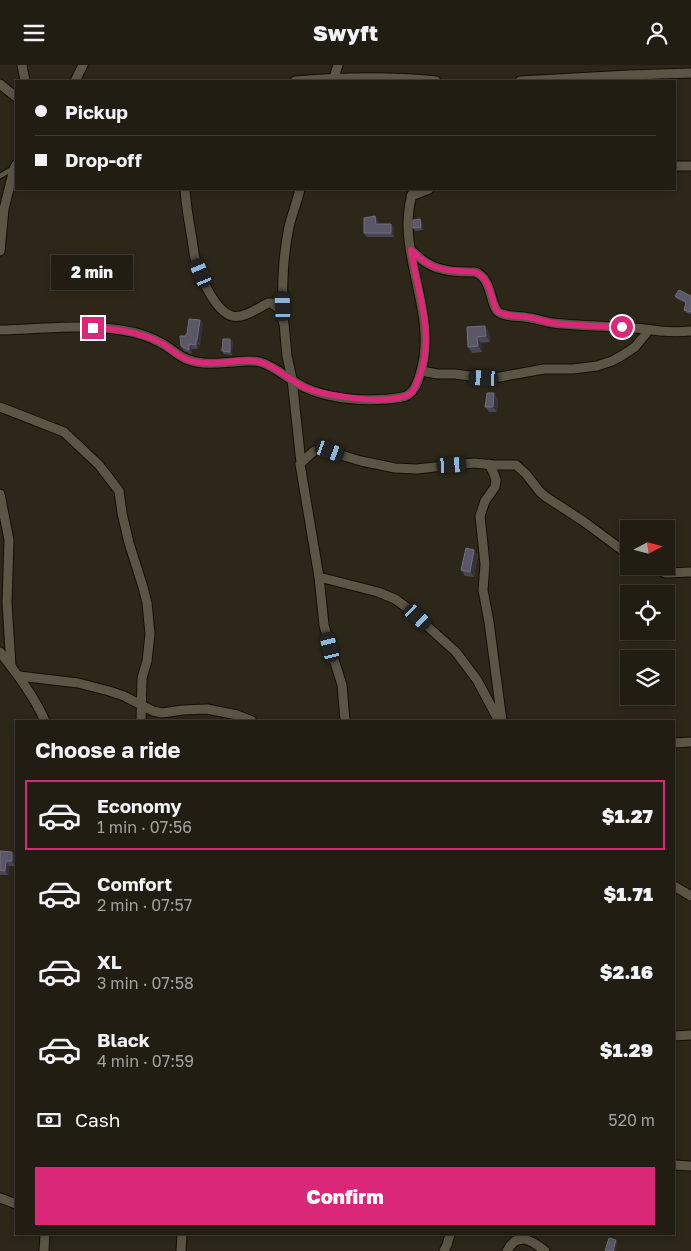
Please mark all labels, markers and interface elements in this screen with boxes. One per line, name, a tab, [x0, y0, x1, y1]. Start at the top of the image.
icon: menu	[20, 19, 48, 47]
text: Swyft	[313, 19, 378, 46]
icon: person	[643, 19, 671, 47]
text: Pickup	[65, 100, 128, 123]
text: Drop-off	[65, 148, 142, 171]
callout: 2 min	[52, 255, 134, 291]
car	[188, 256, 213, 290]
text: 2 min	[71, 262, 113, 282]
car	[274, 291, 291, 321]
route start	[611, 316, 633, 338]
route end	[82, 317, 104, 339]
car	[468, 370, 499, 386]
car	[313, 439, 346, 463]
car	[436, 457, 467, 473]
north arrow	[620, 520, 675, 575]
map controls	[620, 520, 675, 705]
button: locate	[620, 585, 675, 640]
car	[401, 601, 434, 633]
car	[319, 631, 340, 663]
button: layers	[620, 650, 675, 705]
text: Choose a ride	[35, 736, 181, 763]
icon: car	[37, 793, 82, 838]
text: Economy	[97, 794, 182, 817]
text: $1.27	[602, 804, 653, 827]
text: 1 min · 07:56	[97, 817, 192, 837]
icon: car	[37, 871, 82, 916]
text: Comfort	[97, 872, 172, 895]
text: $1.71	[604, 882, 653, 905]
text: 2 min · 07:57	[97, 895, 192, 915]
icon: car	[37, 949, 82, 994]
text: XL	[97, 950, 122, 973]
text: $2.16	[600, 960, 653, 983]
text: 3 min · 07:58	[97, 973, 194, 993]
icon: car	[37, 1027, 82, 1072]
text: Black	[97, 1028, 150, 1051]
text: $1.29	[600, 1038, 653, 1061]
text: 4 min · 07:59	[97, 1051, 194, 1071]
icon: cash	[35, 1106, 63, 1134]
text: Cash	[75, 1108, 120, 1131]
text: 520 m	[608, 1110, 655, 1130]
button: Confirm	[35, 1167, 655, 1225]

